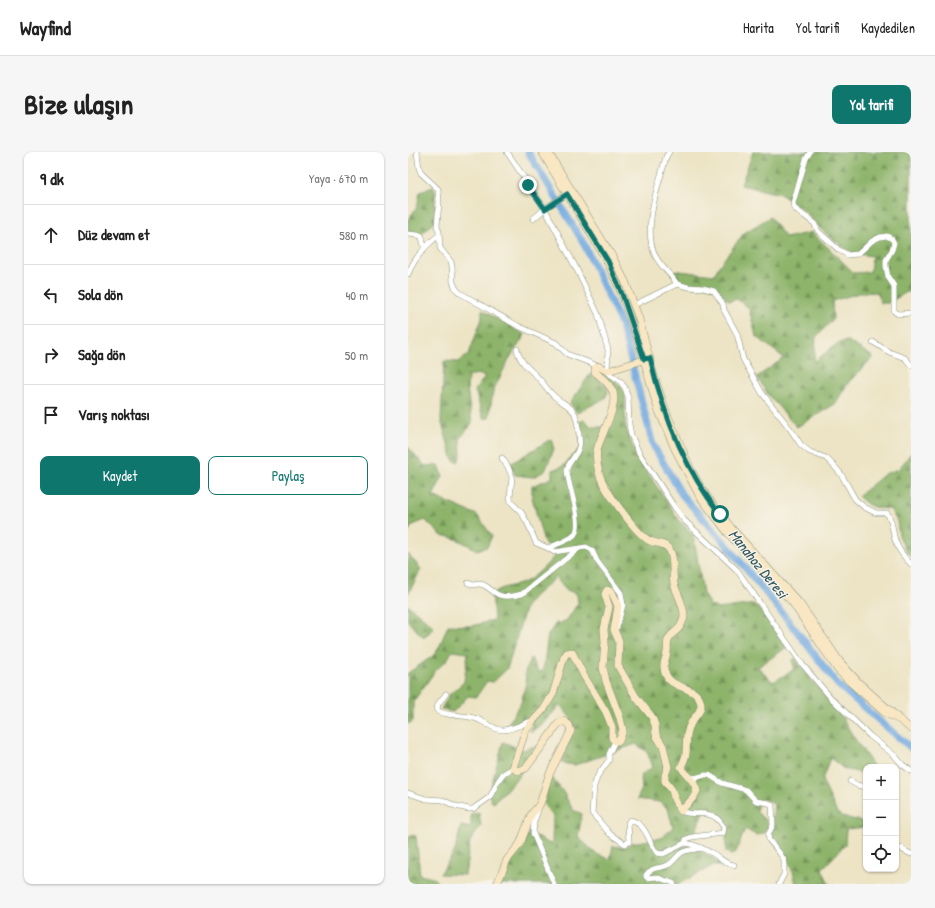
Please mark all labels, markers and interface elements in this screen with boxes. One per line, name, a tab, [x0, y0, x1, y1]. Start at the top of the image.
text: Wayfind	[20, 15, 71, 41]
text: Harita	[743, 18, 774, 37]
text: Yol tarifi	[796, 18, 839, 37]
text: Kaydedilen	[861, 18, 915, 37]
text: Bize ulaşın	[24, 85, 133, 123]
button: Yol tarifi	[832, 85, 911, 124]
text: 9 dk	[40, 167, 64, 190]
text: Yaya · 670 m	[309, 169, 368, 187]
route end	[519, 176, 537, 194]
icon: ahead	[40, 224, 62, 246]
text: Düz devam et	[78, 224, 149, 245]
text: 580 m	[339, 226, 368, 244]
icon: left	[40, 284, 62, 306]
text: Sola dön	[78, 284, 123, 305]
text: 40 m	[345, 286, 368, 304]
icon: right	[40, 344, 62, 366]
text: Sağa dön	[78, 344, 125, 365]
text: 50 m	[345, 346, 368, 364]
icon: arrive	[40, 404, 62, 426]
text: Varış noktası	[78, 404, 150, 425]
button: Kaydet	[40, 456, 200, 495]
button: Paylaş	[208, 456, 368, 495]
route start	[711, 505, 729, 523]
water label: Manahoz Deresi	[724, 525, 794, 604]
map controls	[863, 764, 899, 872]
button: +	[863, 764, 899, 800]
button: −	[863, 800, 899, 836]
button: locate	[863, 836, 899, 872]

